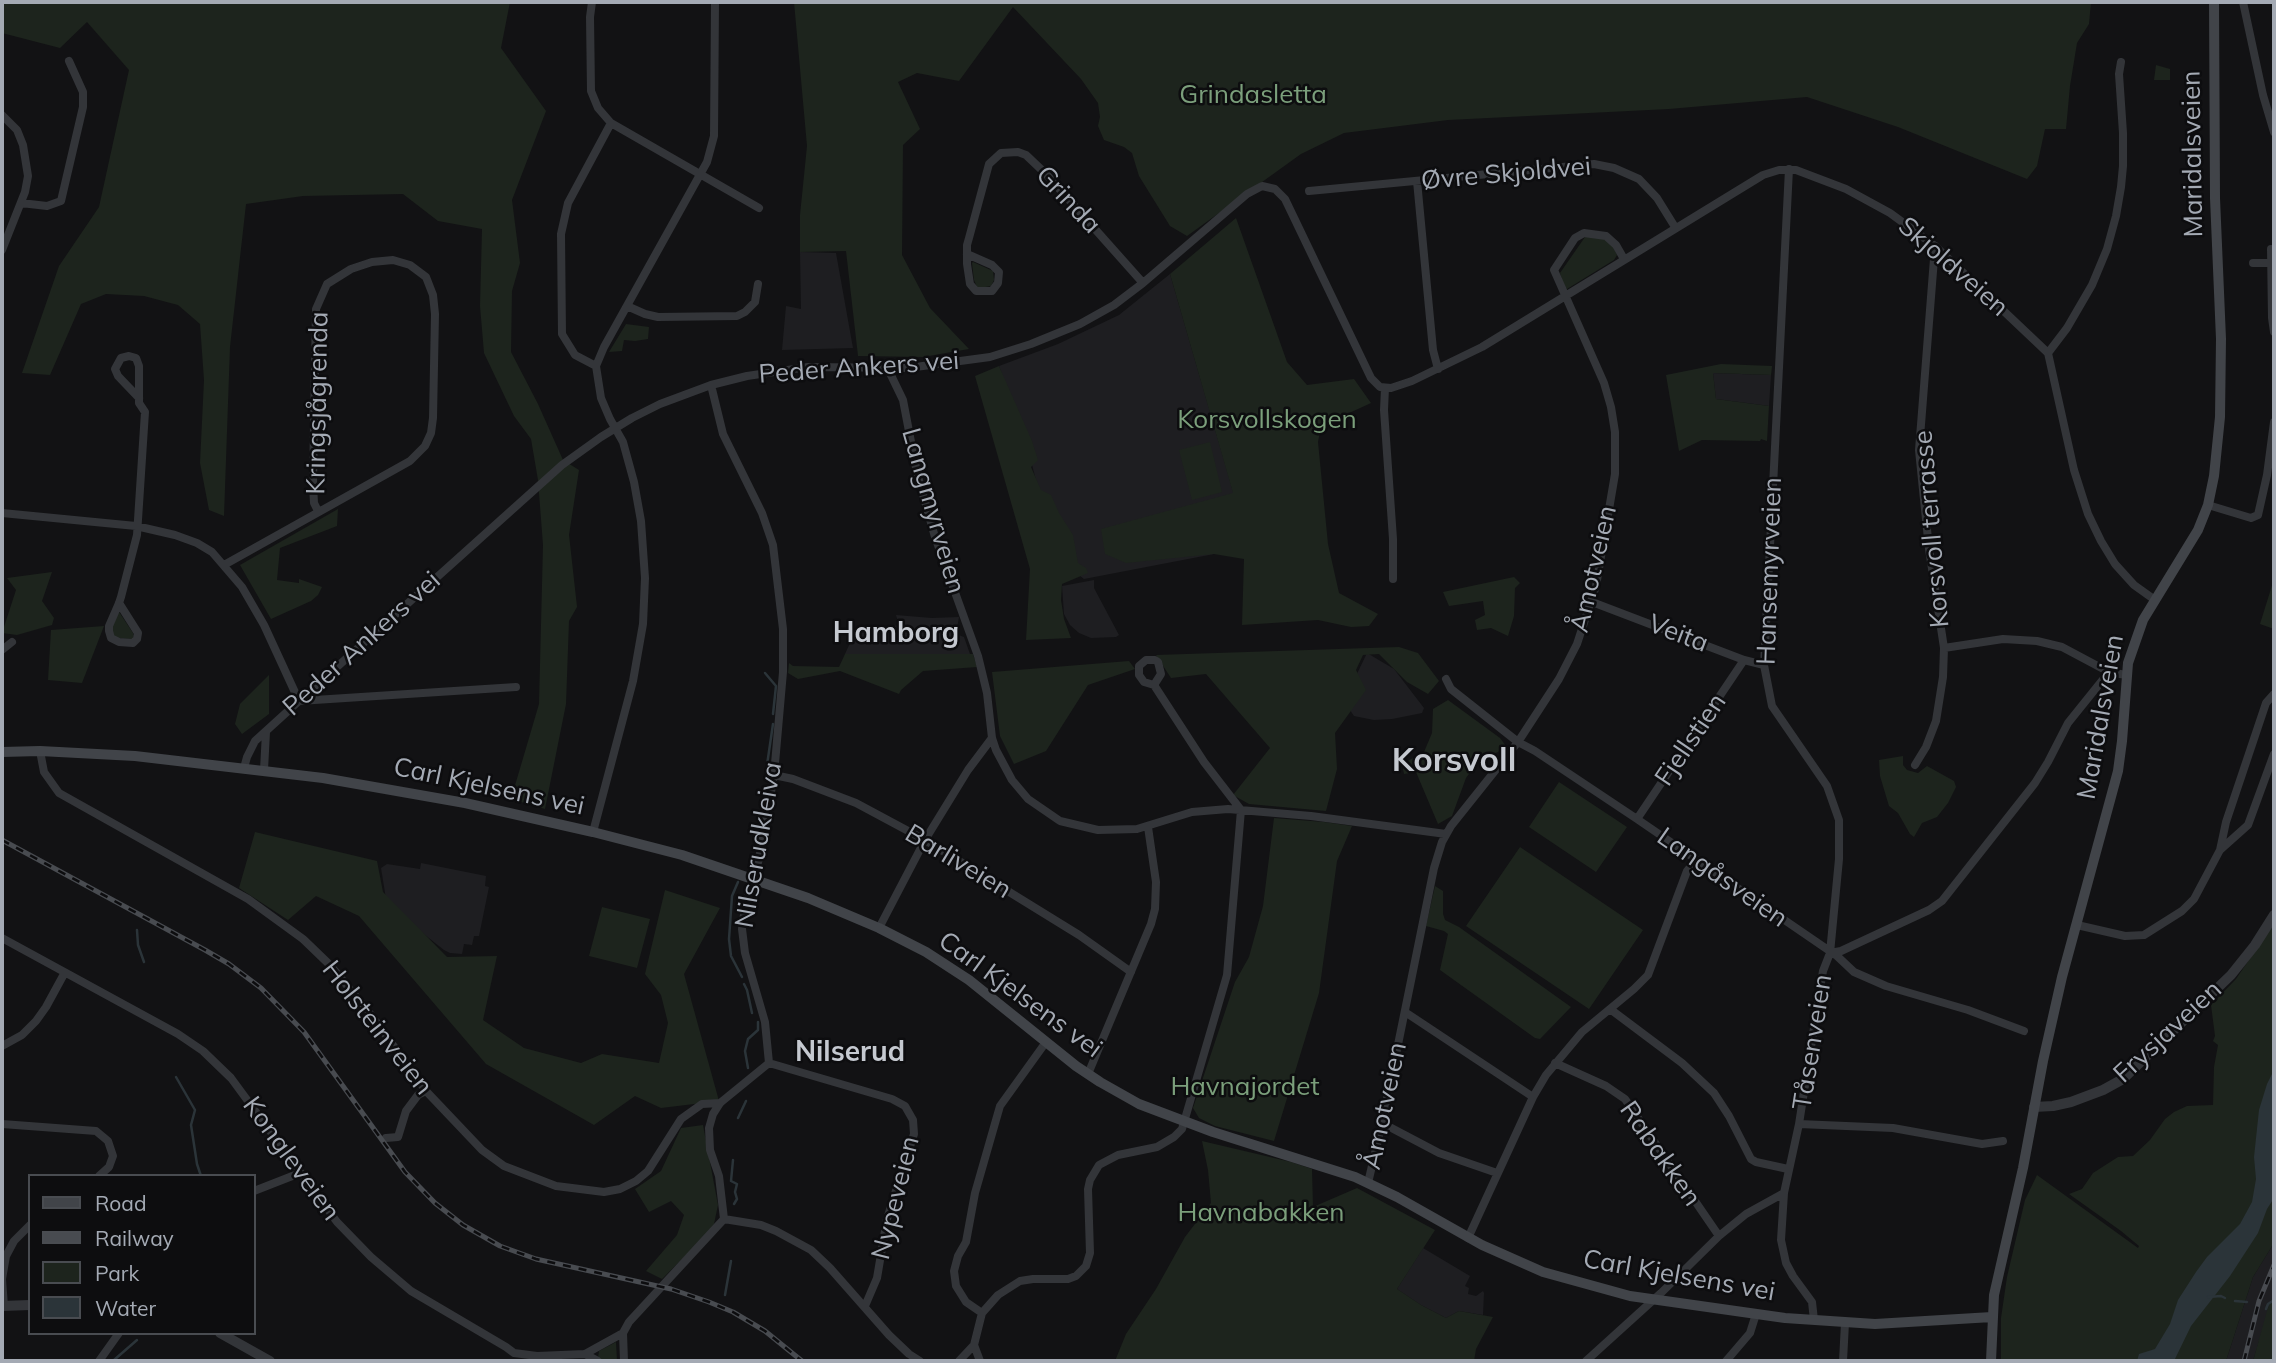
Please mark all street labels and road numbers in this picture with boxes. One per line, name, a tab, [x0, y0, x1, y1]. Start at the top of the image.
street label: Maridalsveien	[2176, 70, 2210, 238]
street label: Øvre Skjoldvei	[1420, 151, 1592, 197]
street label: Grinda	[1029, 160, 1107, 240]
street label: Skjoldveien	[1892, 211, 2014, 323]
street label: Kringsjågrenda	[301, 311, 335, 495]
street label: Peder Ankers vei	[758, 345, 960, 391]
street label: Langmyrveien	[894, 425, 972, 597]
street label: Korsvoll terrasse	[1908, 429, 1956, 629]
street label: Hansemyrveien	[1751, 477, 1789, 665]
street label: Åmotveien	[1564, 503, 1624, 635]
street label: Peder Ankers vei	[277, 565, 447, 723]
street label: Veita	[1644, 608, 1712, 660]
street label: Maridalsveien	[2071, 632, 2131, 802]
street label: Fjellstien	[1649, 688, 1733, 792]
street label: Carl Kjelsens vei	[391, 752, 587, 822]
street label: Nilserudkleiva	[729, 760, 789, 930]
street label: Barliveien	[899, 818, 1017, 906]
street label: Langåsveien	[1651, 822, 1793, 934]
street label: Carl Kjelsens vei	[932, 925, 1108, 1065]
street label: Holsteinveien	[315, 955, 439, 1101]
street label: Tåsenveien	[1787, 972, 1839, 1112]
street label: Frysjaveien	[2108, 974, 2228, 1090]
street label: Åmotveien	[1356, 1040, 1414, 1172]
street label: Kongleveien	[236, 1091, 346, 1227]
street label: Rabakken	[1613, 1096, 1707, 1212]
street label: Nypeveien	[866, 1133, 926, 1263]
street label: Carl Kjelsens vei	[1581, 1244, 1777, 1308]

